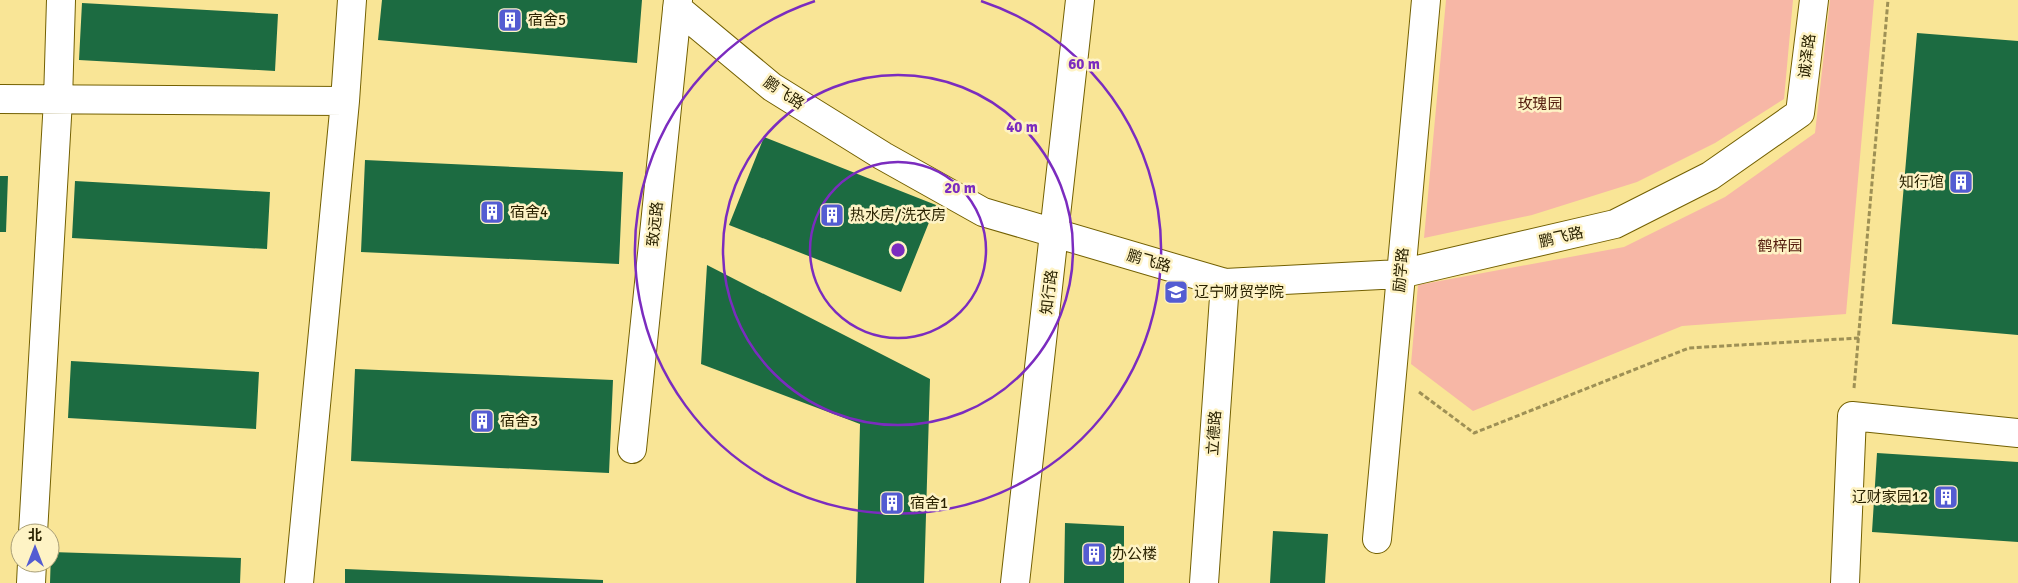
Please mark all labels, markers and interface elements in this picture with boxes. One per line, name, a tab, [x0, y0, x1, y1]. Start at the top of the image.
building icon: 宿舍5	[497, 7, 523, 33]
place label: 宿舍5	[528, 11, 566, 29]
street label: 诚泽路	[1795, 33, 1819, 79]
text: 60 m	[1068, 55, 1100, 73]
street label: 鹏飞路	[760, 73, 808, 113]
park label: 玫瑰园	[1517, 95, 1563, 113]
text: 40 m	[1006, 118, 1038, 136]
building icon: 知行馆	[1948, 169, 1974, 195]
place label: 知行馆	[1899, 173, 1944, 191]
text: 20 m	[944, 179, 976, 197]
building icon: 宿舍4	[479, 199, 505, 225]
street label: 致远路	[644, 201, 666, 247]
building icon: 热水房/洗衣房	[819, 202, 845, 228]
place label: 宿舍4	[510, 203, 548, 221]
place label: 热水房/洗衣房	[850, 206, 946, 224]
street label: 鹏飞路	[1537, 223, 1585, 251]
park label: 鹤梓园	[1757, 237, 1803, 255]
centre of rings	[889, 241, 907, 259]
street label: 鹏飞路	[1125, 246, 1173, 276]
street label: 励学路	[1390, 247, 1412, 293]
street label: 知行路	[1037, 269, 1061, 315]
school or university icon: 辽宁财贸学院	[1163, 279, 1189, 305]
place label: 辽宁财贸学院	[1194, 283, 1284, 301]
building icon: 宿舍3	[469, 408, 495, 434]
street label: 立德路	[1203, 410, 1225, 456]
place label: 宿舍3	[500, 412, 538, 430]
building icon: 辽财家园12	[1933, 484, 1959, 510]
place label: 辽财家园12	[1852, 488, 1928, 506]
building icon: 宿舍1	[879, 490, 905, 516]
place label: 宿舍1	[910, 494, 948, 512]
north arrow	[10, 523, 60, 573]
text: 北	[28, 527, 42, 544]
building icon: 办公楼	[1081, 541, 1107, 567]
place label: 办公楼	[1112, 545, 1157, 563]

